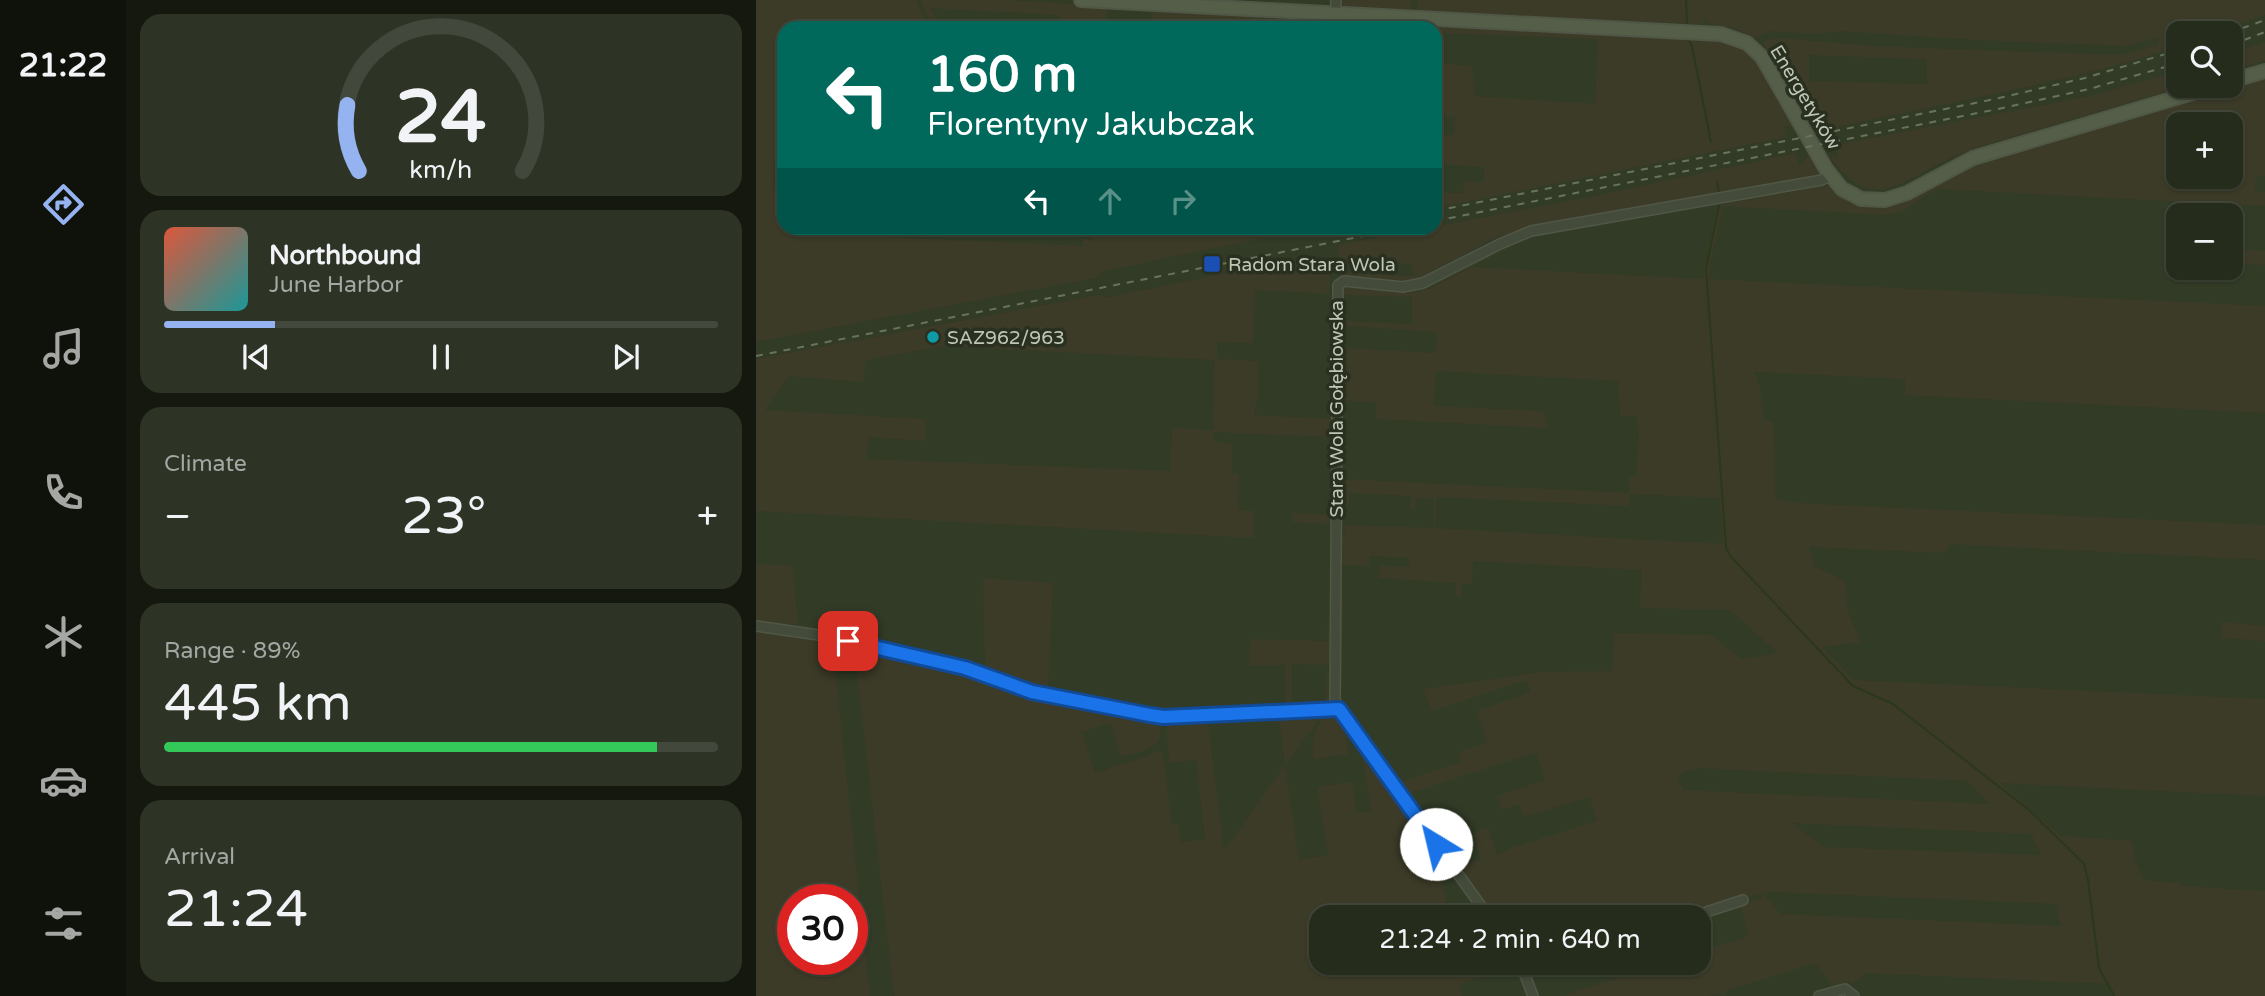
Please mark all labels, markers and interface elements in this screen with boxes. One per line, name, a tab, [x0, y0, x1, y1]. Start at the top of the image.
map controls	[2166, 21, 2243, 280]
button: search	[2166, 21, 2243, 98]
street label: Energetyków	[1765, 41, 1845, 154]
text: 160 m	[927, 46, 1077, 105]
text: 21:22	[19, 47, 107, 85]
icon: left	[812, 49, 903, 140]
text: 24	[395, 75, 487, 163]
text: Florentyny Jakubczak	[927, 106, 1255, 144]
button: +	[2166, 112, 2243, 189]
text: km/h	[410, 155, 472, 185]
icon: directions	[39, 180, 88, 229]
icon: left	[1018, 182, 1056, 220]
icon: ahead	[1091, 182, 1129, 220]
icon: right	[1164, 182, 1202, 220]
button: −	[2166, 203, 2243, 280]
text: Northbound	[269, 240, 421, 271]
marker: Radom Stara Wola	[1202, 254, 1222, 274]
place label: Radom Stara Wola	[1228, 254, 1396, 276]
text: June Harbor	[269, 271, 403, 299]
street label: Stara Wola Gołębiowska	[1326, 300, 1348, 518]
icon: music	[39, 324, 88, 373]
place label: SAZ962/963	[947, 327, 1065, 349]
marker: SAZ962/963	[925, 329, 941, 345]
icon: previous	[237, 338, 275, 376]
icon: pause	[422, 338, 460, 376]
icon: next	[607, 338, 645, 376]
text: Climate	[164, 450, 247, 478]
icon: phone	[39, 468, 88, 517]
text: 23°	[401, 485, 486, 548]
text: −	[164, 494, 191, 540]
text: +	[697, 494, 718, 540]
pin	[818, 611, 878, 671]
icon: climate	[39, 612, 88, 661]
icon: arrive	[829, 622, 867, 660]
text: Range · 89%	[164, 637, 300, 665]
text: 445 km	[164, 672, 352, 735]
icon: car	[39, 756, 88, 805]
position arrow	[1399, 807, 1473, 881]
text: Arrival	[164, 843, 235, 871]
text: 21:24	[164, 878, 308, 941]
speed limit sign: 30	[777, 884, 868, 975]
icon: filters	[39, 899, 88, 948]
text: 21:24 · 2 min · 640 m	[1379, 924, 1641, 955]

